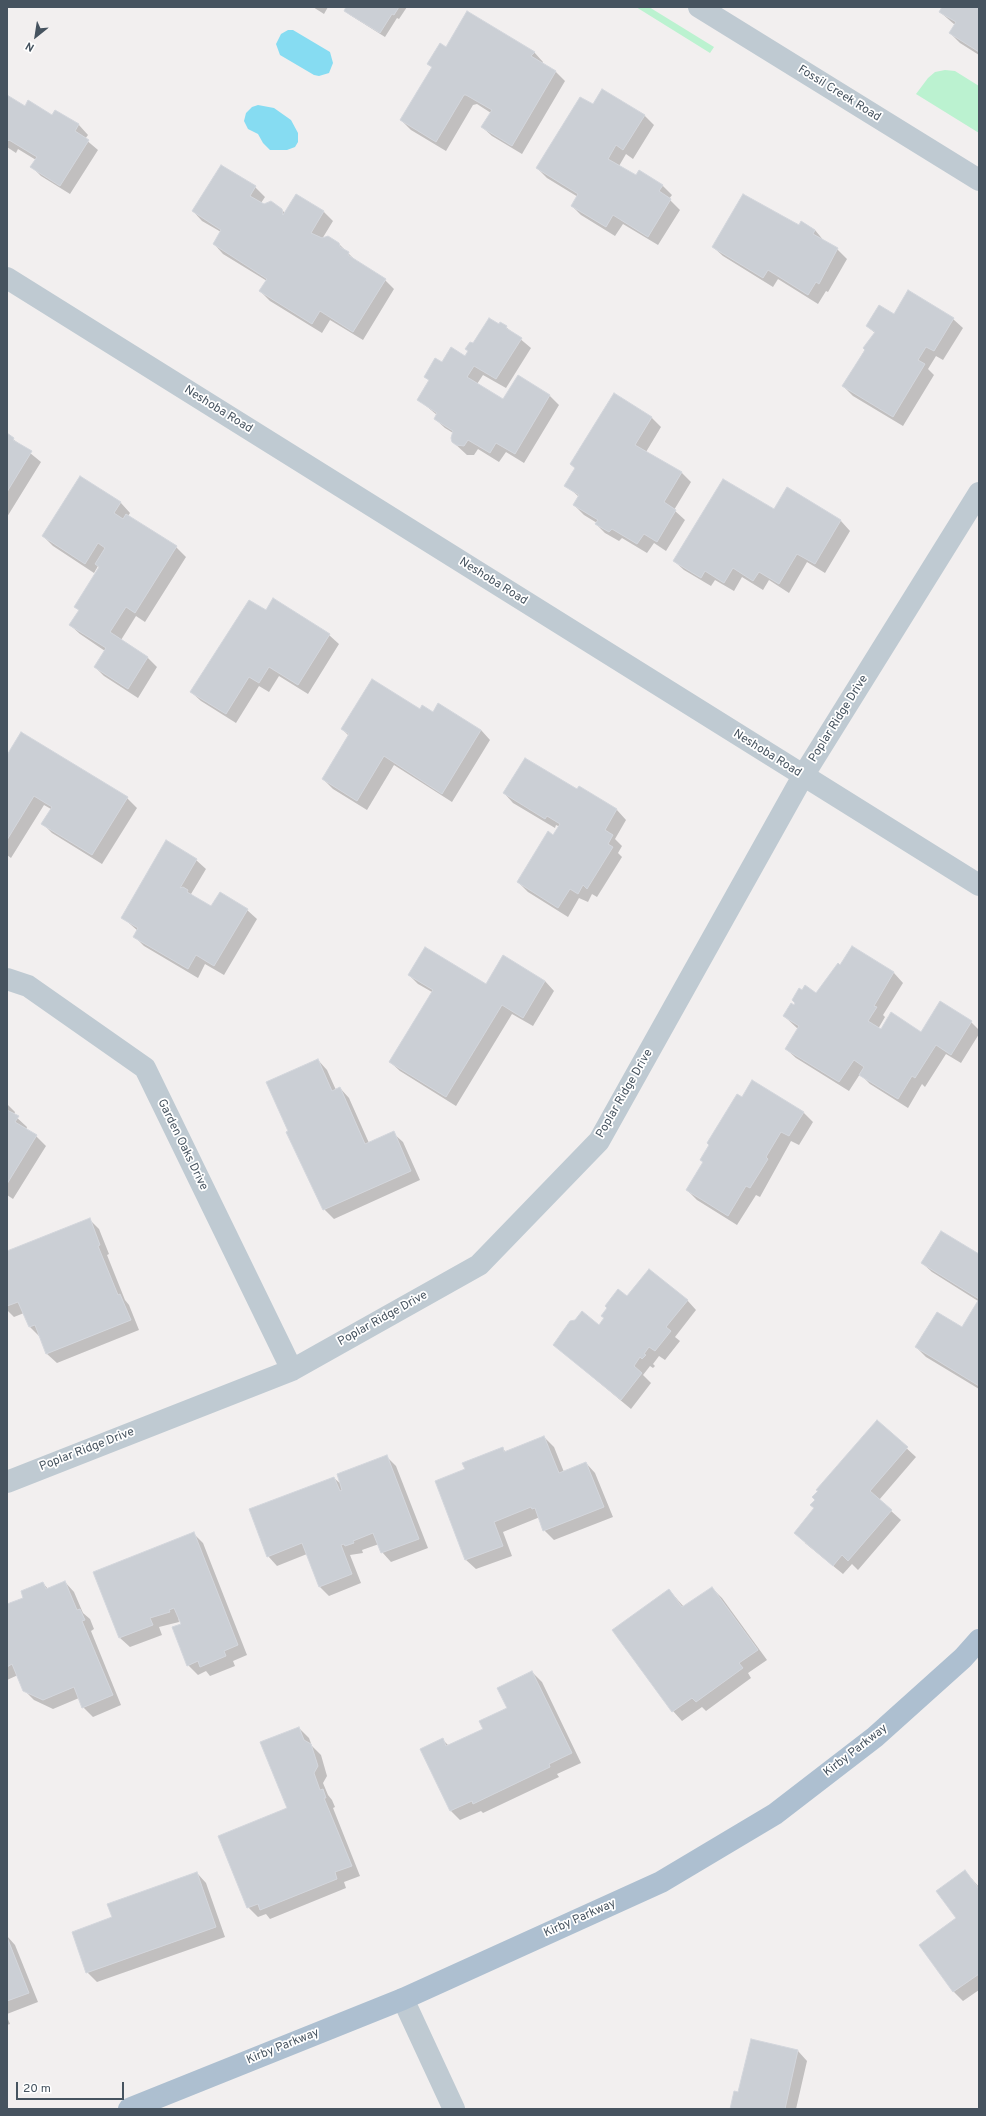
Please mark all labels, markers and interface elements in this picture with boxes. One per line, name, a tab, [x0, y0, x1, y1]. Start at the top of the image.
north arrow	[16, 16, 56, 56]
text: N	[23, 38, 37, 54]
street label: Fossil Creek Road	[795, 63, 883, 125]
street label: Neshoba Road	[181, 383, 255, 437]
street label: Neshoba Road	[456, 555, 530, 609]
street label: Poplar Ridge Drive	[806, 673, 872, 765]
street label: Neshoba Road	[730, 727, 804, 781]
street label: Poplar Ridge Drive	[594, 1047, 656, 1141]
street label: Garden Oaks Drive	[154, 1097, 210, 1193]
street label: Poplar Ridge Drive	[336, 1288, 430, 1350]
street label: Poplar Ridge Drive	[38, 1425, 136, 1475]
street label: Kirby Parkway	[821, 1722, 891, 1780]
street label: Kirby Parkway	[542, 1897, 618, 1941]
street label: Kirby Parkway	[245, 2026, 321, 2068]
scale bar	[18, 2074, 126, 2100]
text: 20 m	[23, 2081, 51, 2097]

